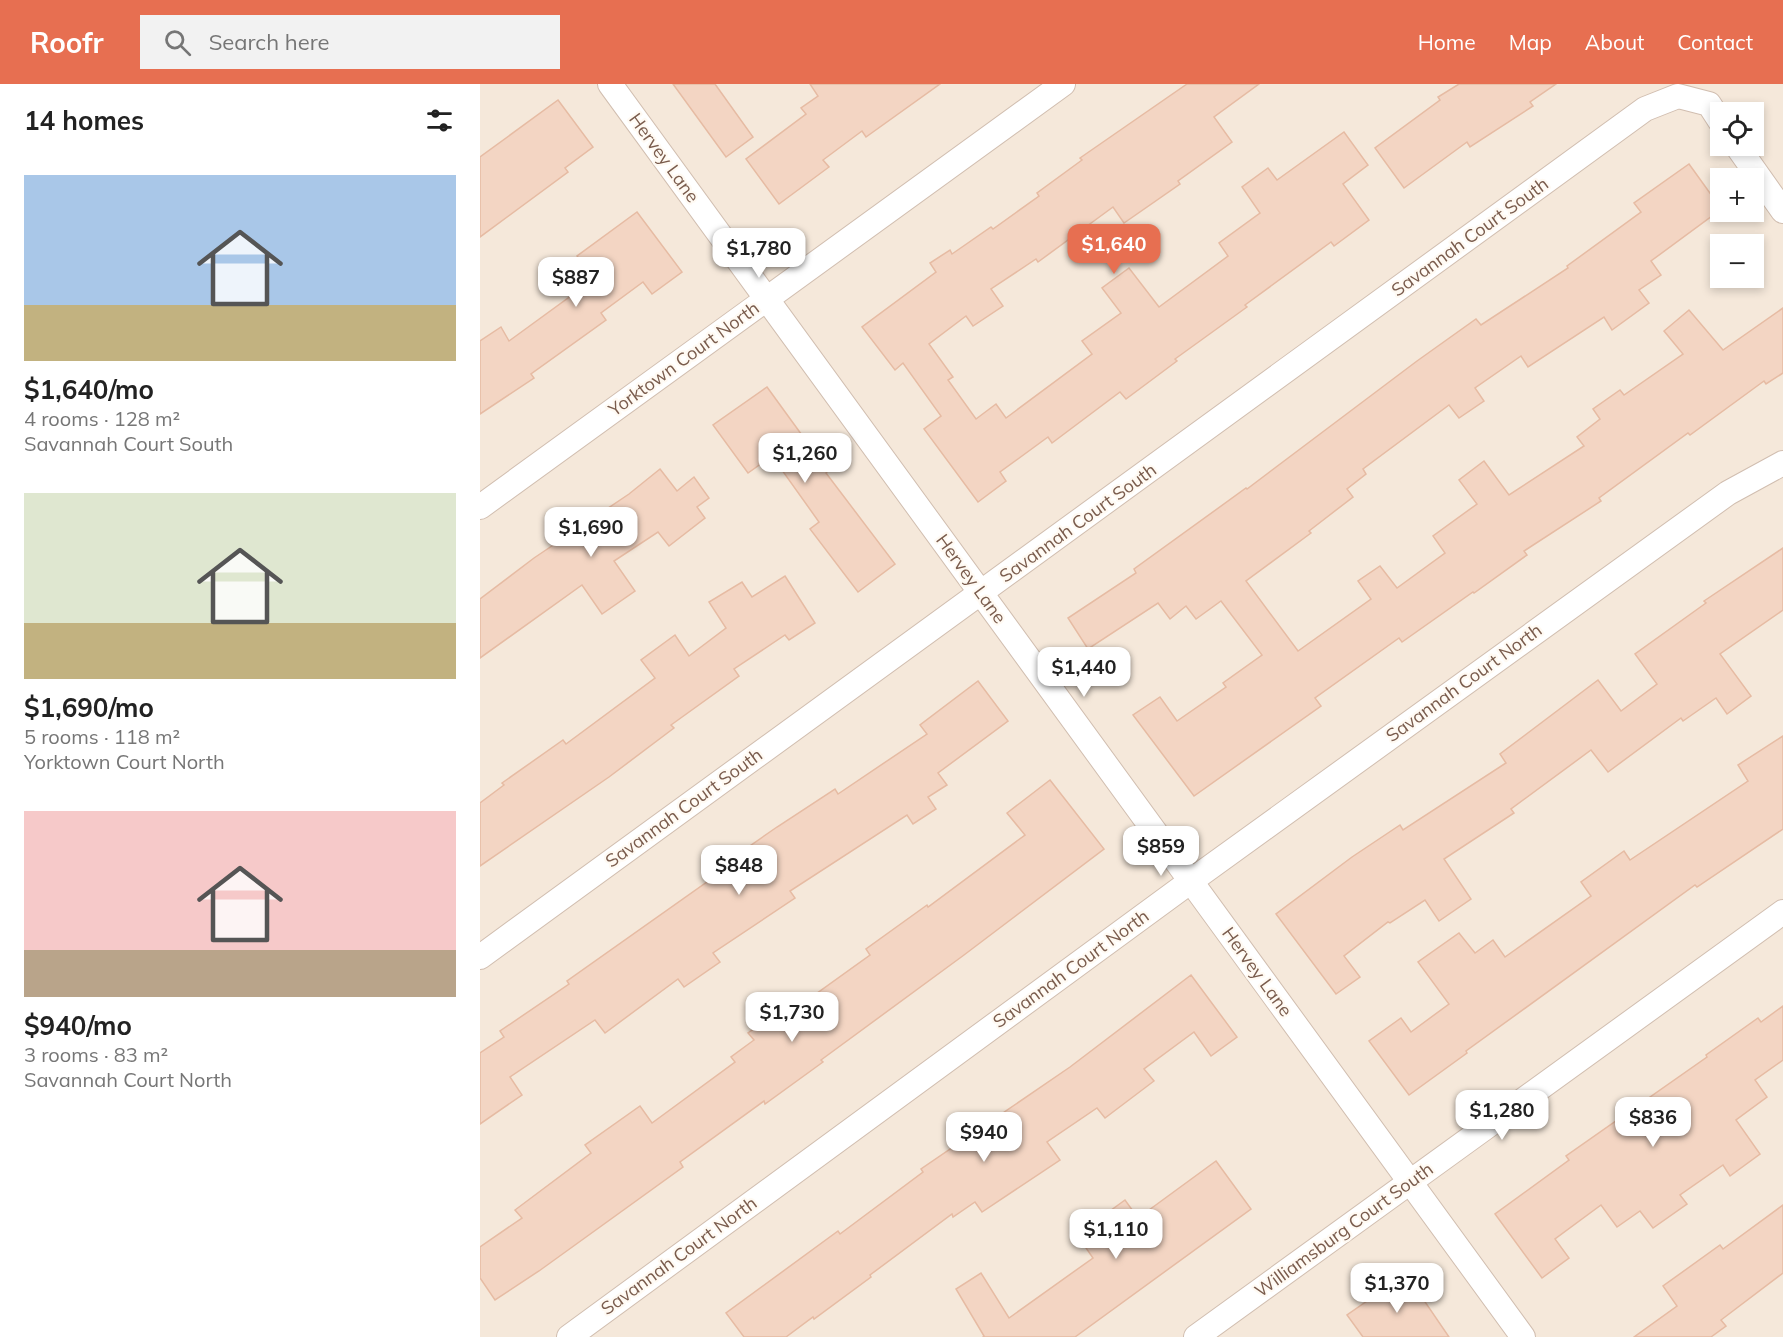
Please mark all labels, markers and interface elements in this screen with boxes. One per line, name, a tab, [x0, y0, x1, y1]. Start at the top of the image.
search box	[140, 15, 560, 69]
text: Roofr	[30, 25, 104, 60]
icon: search	[161, 26, 194, 59]
text: Search here	[209, 28, 330, 56]
text: Home	[1418, 29, 1476, 55]
text: Map	[1509, 29, 1552, 55]
text: About	[1585, 29, 1644, 55]
text: Contact	[1677, 29, 1753, 55]
map controls	[1710, 102, 1764, 288]
button: locate	[1710, 102, 1764, 156]
text: 14 homes	[24, 104, 144, 137]
icon: filters	[423, 104, 456, 137]
street label: Hervey Lane	[624, 108, 705, 207]
button: +	[1710, 168, 1764, 222]
street label: Savannah Court South	[1387, 172, 1553, 301]
icon: home	[186, 214, 294, 322]
pin: $1,640	[1065, 224, 1163, 275]
pin: $1,780	[710, 228, 808, 279]
text: $1,640	[1082, 231, 1146, 256]
button: −	[1710, 234, 1764, 288]
text: $1,780	[727, 235, 791, 260]
pin: $887	[540, 257, 612, 308]
text: $887	[552, 264, 600, 289]
street label: Yorktown Court North	[603, 296, 763, 422]
text: $1,640/mo	[24, 373, 154, 406]
text: 4 rooms · 128 m²	[24, 406, 180, 431]
text: Savannah Court South	[24, 431, 233, 456]
pin: $1,260	[756, 433, 854, 484]
text: $1,260	[773, 440, 837, 465]
street label: Savannah Court South	[995, 458, 1161, 587]
pin: $1,690	[542, 507, 640, 558]
text: $1,690	[559, 514, 623, 539]
street label: Hervey Lane	[931, 529, 1012, 628]
icon: home	[186, 532, 294, 640]
street label: Savannah Court North	[1381, 618, 1546, 747]
pin: $1,440	[1035, 647, 1133, 698]
text: $1,440	[1052, 654, 1116, 679]
text: $1,690/mo	[24, 691, 154, 724]
text: 5 rooms · 118 m²	[24, 724, 180, 749]
street label: Savannah Court South	[601, 743, 767, 872]
text: Yorktown Court North	[24, 749, 225, 774]
pin: $859	[1125, 826, 1197, 877]
text: $859	[1137, 833, 1185, 858]
pin: $848	[703, 845, 775, 896]
icon: home	[186, 850, 294, 958]
text: $848	[715, 852, 763, 877]
street label: Savannah Court North	[988, 904, 1153, 1033]
street label: Hervey Lane	[1217, 922, 1298, 1021]
pin: $1,730	[743, 992, 841, 1043]
text: $1,730	[760, 999, 824, 1024]
text: $940/mo	[24, 1009, 132, 1042]
text: 3 rooms · 83 m²	[24, 1042, 168, 1067]
text: Savannah Court North	[24, 1067, 232, 1092]
pin: $1,280	[1453, 1090, 1551, 1141]
text: $1,280	[1470, 1097, 1534, 1122]
pin: $836	[1617, 1097, 1689, 1148]
text: $836	[1629, 1104, 1677, 1129]
pin: $940	[948, 1112, 1020, 1163]
text: $940	[960, 1119, 1008, 1144]
street label: Williamsburg Court South	[1250, 1157, 1437, 1302]
street label: Savannah Court North	[596, 1191, 761, 1320]
pin: $1,110	[1067, 1209, 1165, 1260]
text: $1,110	[1084, 1216, 1148, 1241]
pin: $1,370	[1348, 1263, 1446, 1314]
text: $1,370	[1365, 1270, 1429, 1295]

